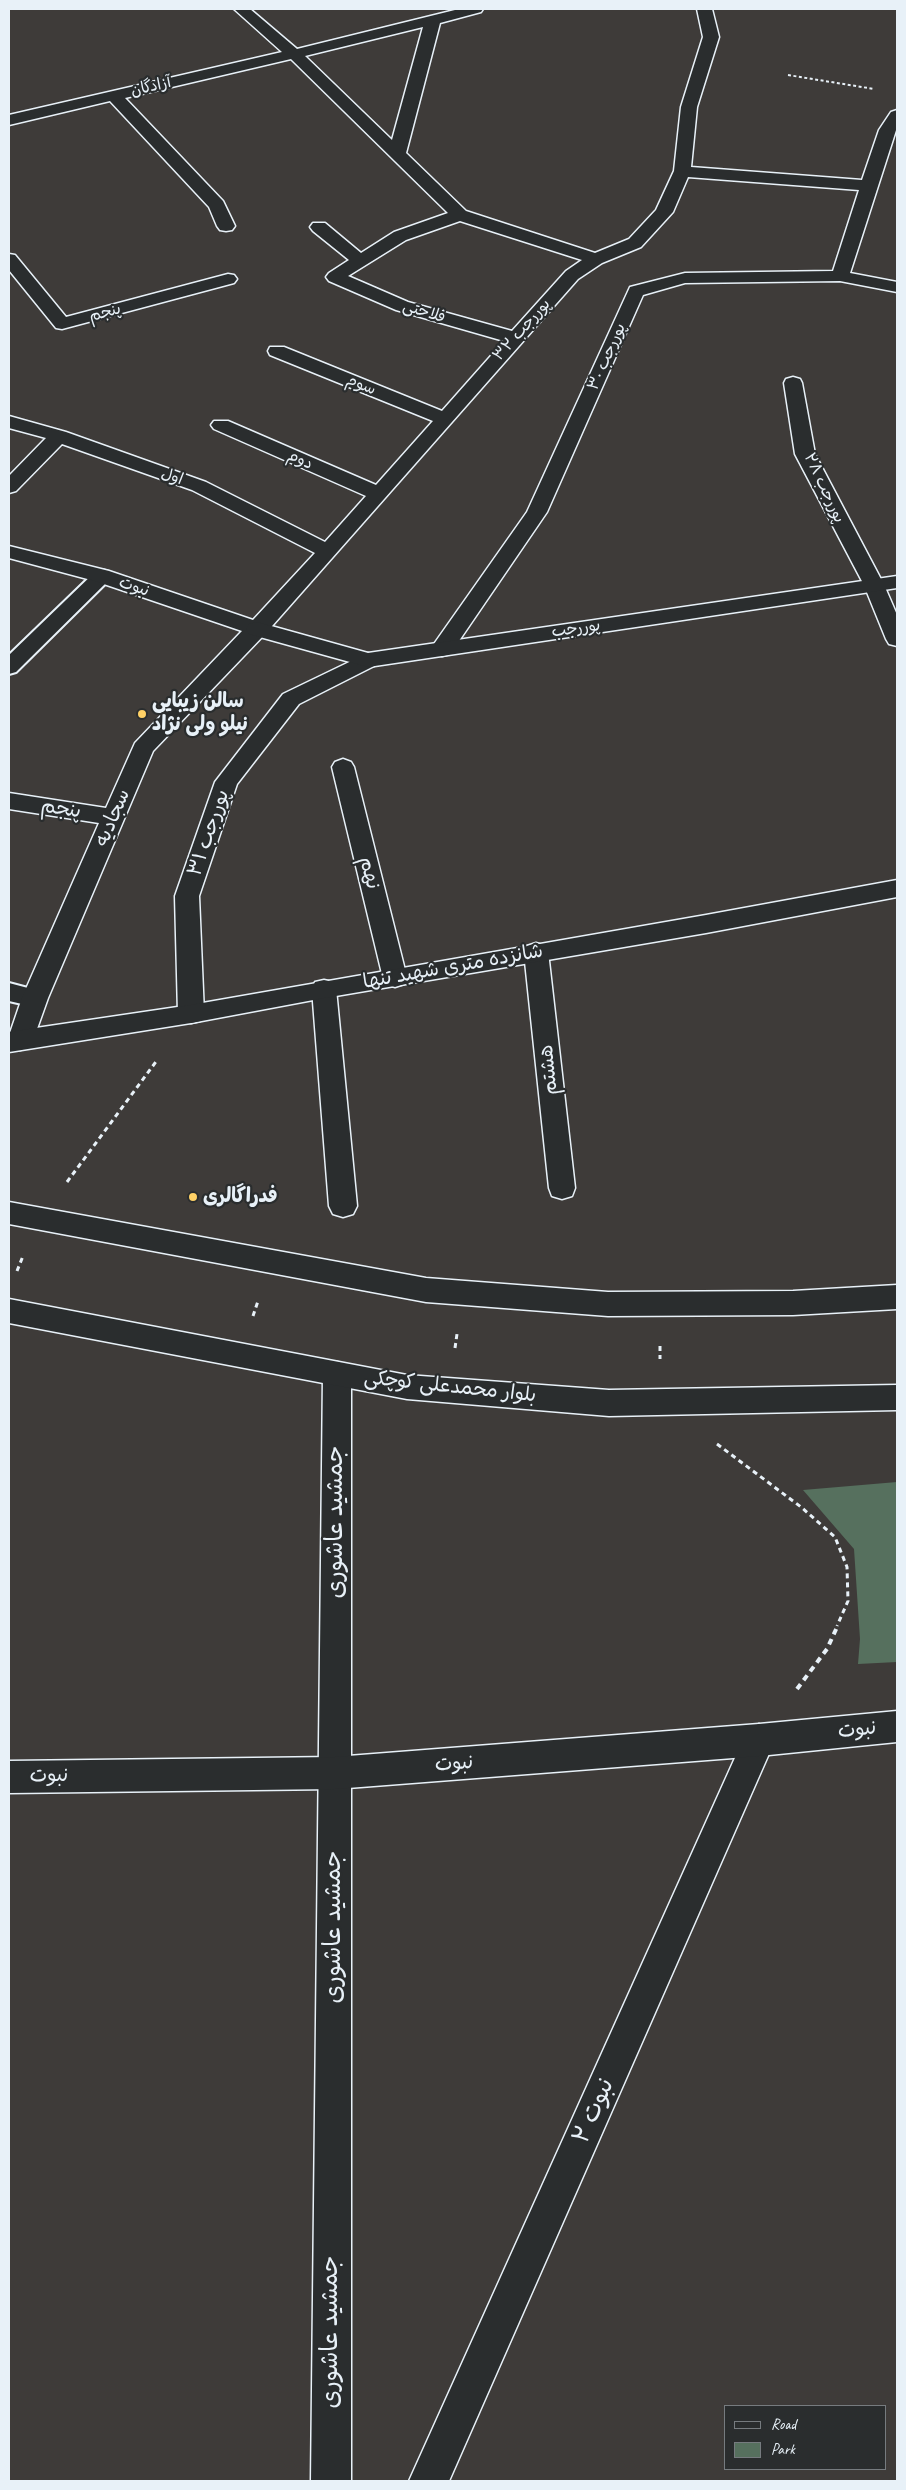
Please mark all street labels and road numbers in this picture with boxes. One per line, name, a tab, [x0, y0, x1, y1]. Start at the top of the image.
street label: آزادگان	[129, 73, 173, 101]
street label: پوررجب ۳۲	[489, 295, 555, 365]
street label: فلاحتی	[400, 296, 448, 328]
street label: پنجم	[87, 300, 123, 326]
street label: پوررجب ۳۰	[584, 320, 630, 394]
street label: سوم	[343, 370, 379, 400]
street label: دوم	[284, 446, 316, 474]
street label: پوررجب ۲۸	[799, 450, 849, 526]
street label: اول	[158, 464, 186, 490]
street label: نبوت	[116, 573, 152, 601]
street label: پوررجب	[550, 616, 602, 642]
street label: سجادیه	[90, 786, 136, 850]
street label: پوررجب ۳۱	[183, 787, 235, 879]
street label: پنجم	[39, 794, 83, 824]
street label: نهم	[353, 854, 385, 892]
street label: شانزده متری شهید تنها	[361, 939, 545, 995]
street label: هشتم	[534, 1044, 564, 1096]
street label: بلوار محمدعلی کوچکی	[363, 1366, 537, 1408]
street label: جمشید عاشوری	[322, 1446, 350, 1598]
street label: نبوت	[837, 1716, 877, 1744]
street label: نبوت	[434, 1751, 474, 1777]
street label: نبوت	[30, 1764, 68, 1788]
street label: جمشید عاشوری	[320, 1851, 348, 2003]
street label: نبوت ۲	[567, 2074, 621, 2148]
street label: جمشید عاشوری	[317, 2256, 345, 2408]

